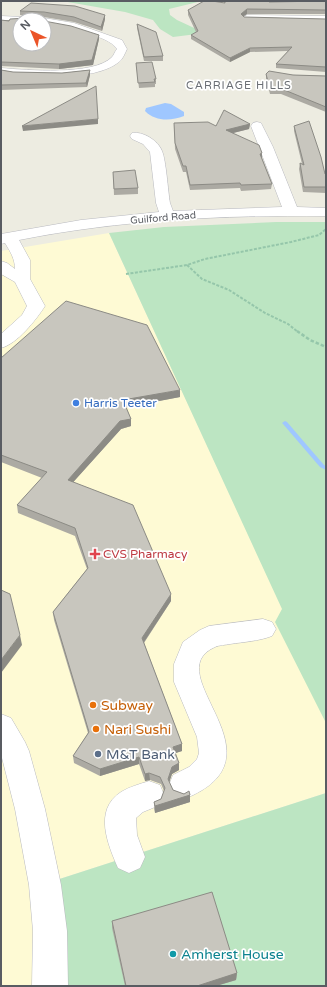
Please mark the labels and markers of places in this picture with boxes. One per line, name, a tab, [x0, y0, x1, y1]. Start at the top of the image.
place label: Harris Teeter	[84, 396, 157, 410]
marker: Harris Teeter	[71, 398, 81, 408]
place label: CVS Pharmacy	[103, 547, 188, 561]
marker: CVS Pharmacy	[90, 549, 100, 559]
place label: Subway	[101, 697, 154, 714]
marker: Subway	[88, 700, 98, 710]
place label: Nari Sushi	[104, 721, 171, 738]
marker: Nari Sushi	[91, 724, 101, 734]
place label: M&T Bank	[106, 746, 175, 763]
marker: M&T Bank	[93, 749, 103, 759]
place label: Amherst House	[181, 946, 284, 963]
marker: Amherst House	[168, 949, 178, 959]

